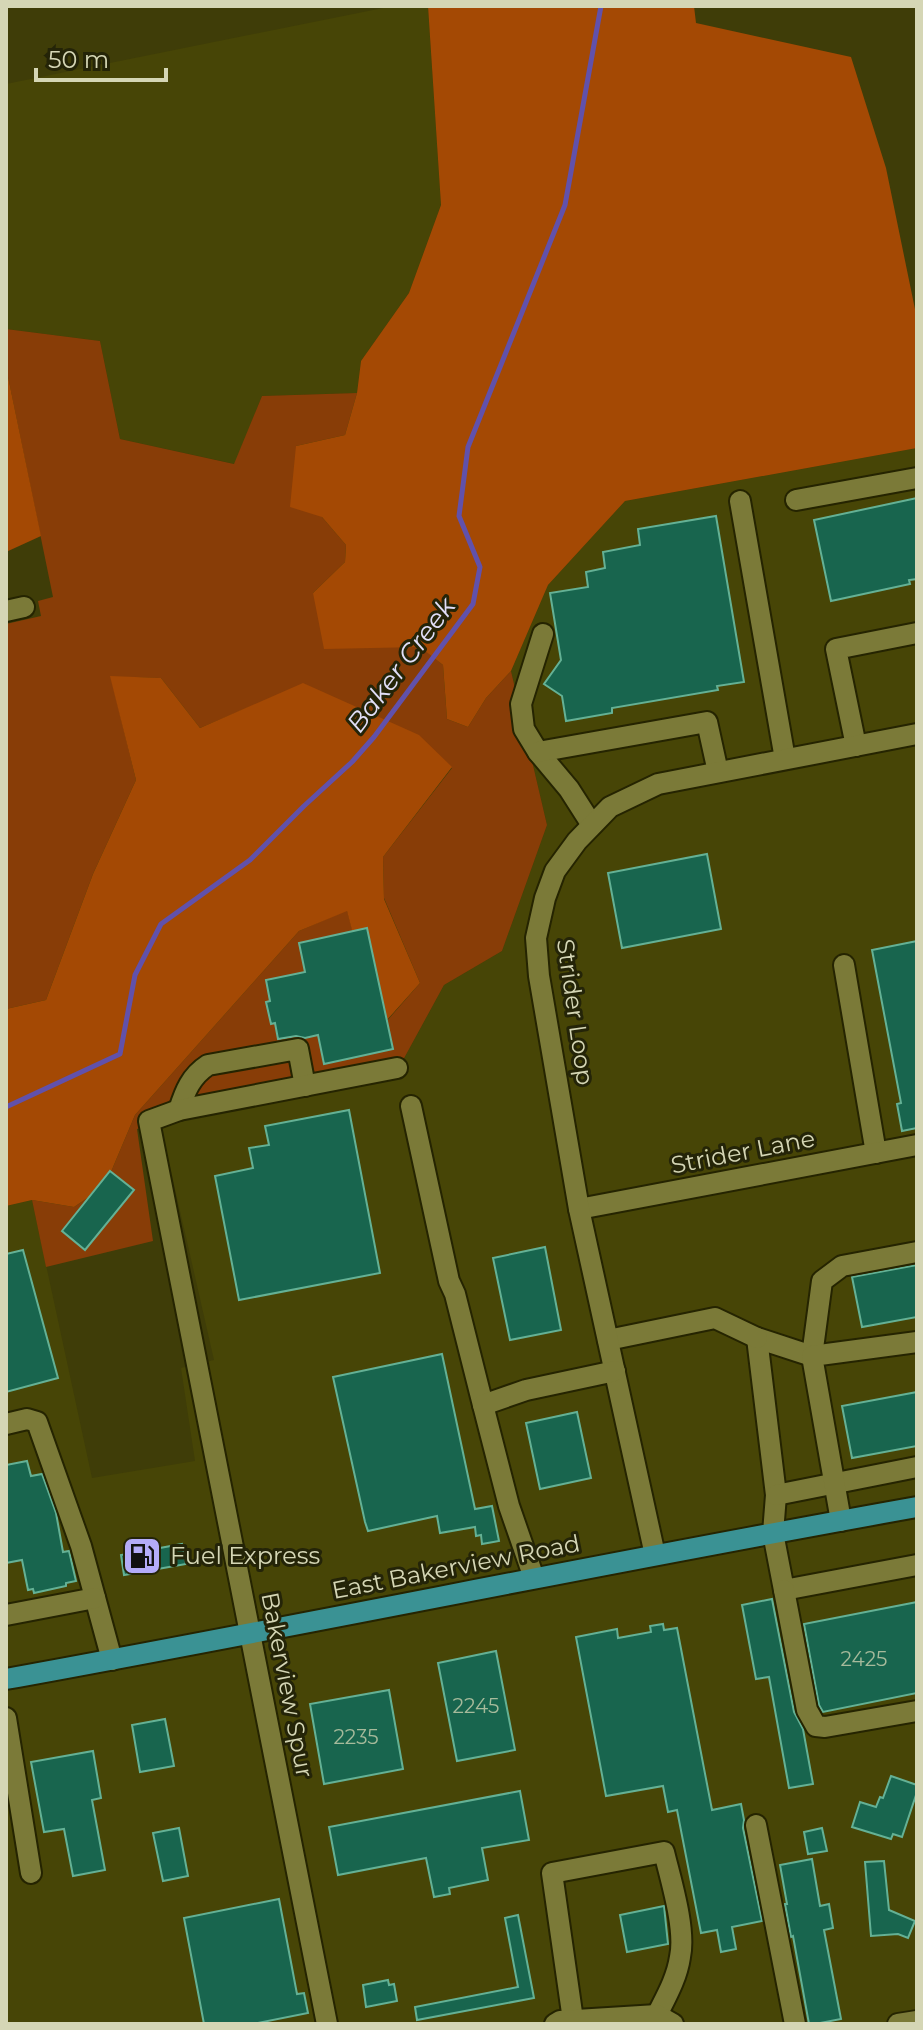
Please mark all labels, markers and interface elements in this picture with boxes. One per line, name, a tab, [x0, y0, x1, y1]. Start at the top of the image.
scale bar	[36, 32, 166, 82]
text: 50 m	[48, 45, 109, 74]
water label: Baker Creek	[340, 590, 463, 739]
street label: Strider Loop	[551, 937, 600, 1087]
street label: Strider Lane	[668, 1123, 817, 1180]
street label: East Bakerview Road	[329, 1528, 582, 1605]
fuel station icon: Fuel Express	[121, 1535, 163, 1577]
place label: Fuel Express	[170, 1541, 320, 1570]
street label: Bakerview Spur	[255, 1590, 320, 1780]
house number: 2425	[841, 1647, 887, 1671]
house number: 2245	[453, 1694, 499, 1718]
house number: 2235	[333, 1725, 379, 1749]

